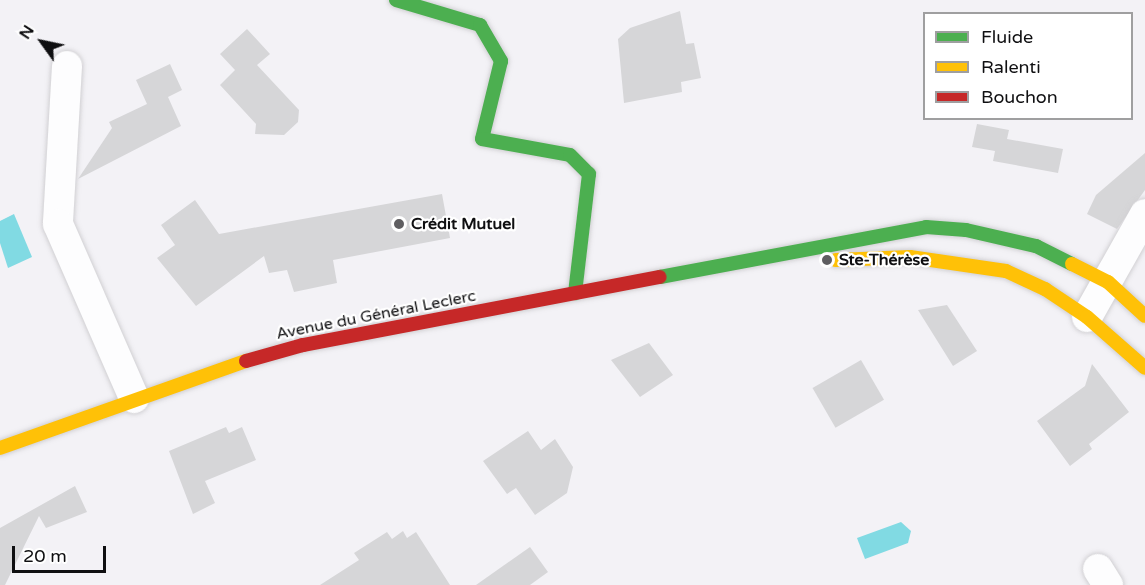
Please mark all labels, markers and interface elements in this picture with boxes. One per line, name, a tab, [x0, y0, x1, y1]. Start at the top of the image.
north arrow	[12, 12, 72, 72]
legend	[923, 12, 1133, 120]
text: N	[15, 21, 39, 43]
text: Fluide	[981, 26, 1033, 48]
text: Ralenti	[981, 56, 1041, 78]
text: Bouchon	[981, 86, 1058, 108]
place label: Crédit Mutuel	[411, 214, 515, 234]
marker: Crédit Mutuel	[392, 217, 406, 231]
place label: Ste-Thérèse	[839, 250, 929, 270]
marker: Ste-Thérèse	[820, 253, 834, 267]
street label: Avenue du Général Leclerc	[275, 286, 477, 344]
scale bar	[15, 534, 110, 572]
text: 20 m	[23, 545, 67, 567]

